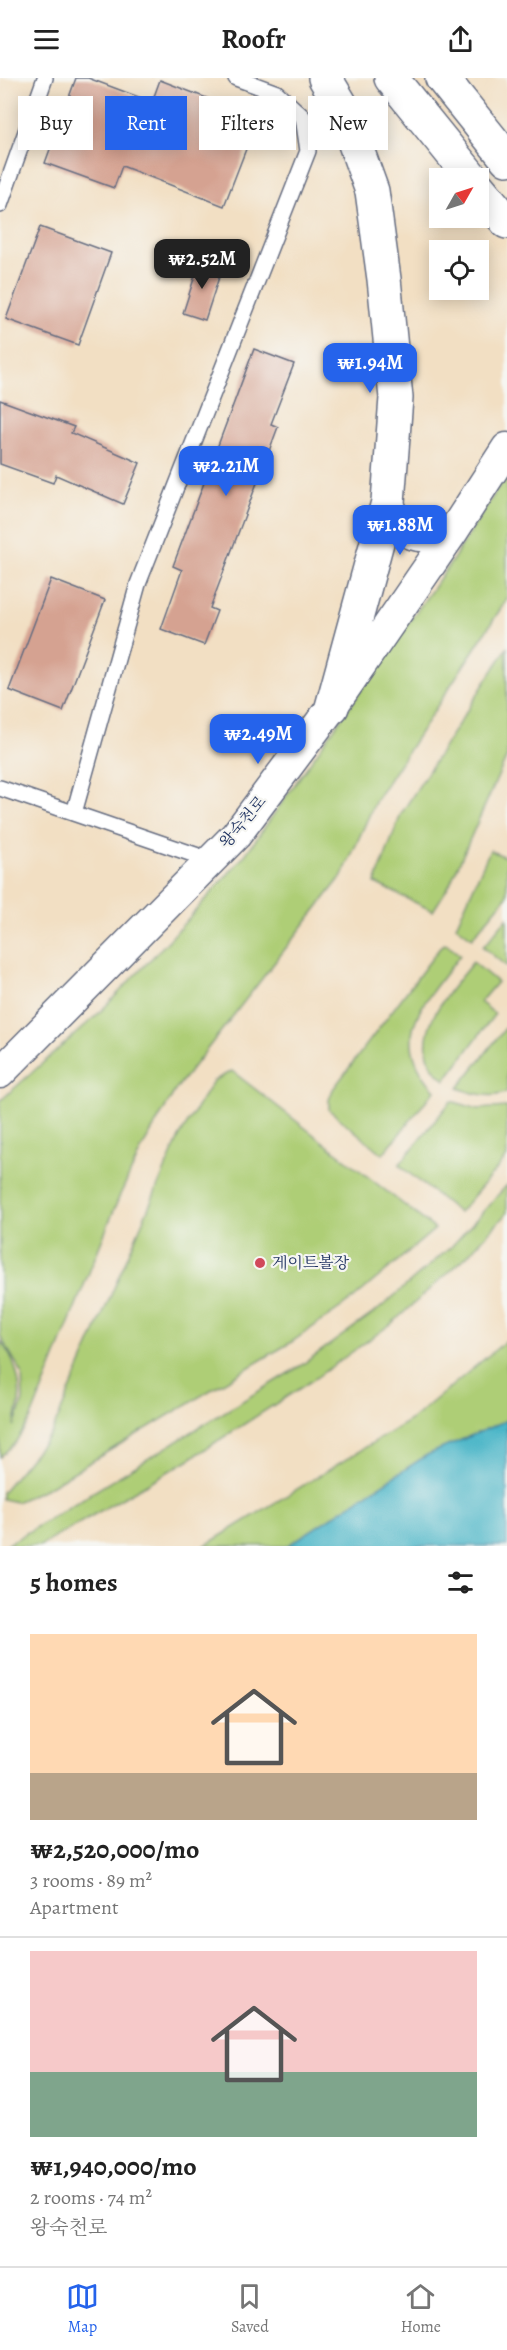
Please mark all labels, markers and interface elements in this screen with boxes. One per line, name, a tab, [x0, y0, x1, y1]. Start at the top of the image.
text: Roofr	[221, 21, 286, 57]
icon: menu	[30, 23, 63, 56]
icon: share	[444, 23, 477, 56]
chip: Buy	[18, 96, 93, 150]
chip: Rent	[105, 96, 187, 150]
chip: Filters	[199, 96, 296, 150]
chip: New	[308, 96, 388, 150]
north arrow	[429, 168, 489, 228]
map controls	[429, 168, 489, 300]
pin: ₩2.52M	[153, 239, 251, 290]
button: locate	[429, 240, 489, 300]
text: ₩2.52M	[168, 245, 236, 272]
pin: ₩1.94M	[321, 343, 419, 394]
text: ₩1.94M	[337, 349, 403, 376]
pin: ₩2.21M	[177, 446, 275, 497]
text: ₩2.21M	[193, 452, 259, 479]
pin: ₩1.88M	[351, 505, 449, 556]
text: ₩1.88M	[367, 511, 433, 538]
pin: ₩2.49M	[209, 714, 307, 765]
text: ₩2.49M	[224, 720, 292, 747]
street label: 왕숙천로	[215, 791, 272, 853]
place label: 게이트볼장	[272, 1252, 350, 1274]
marker: 게이트볼장	[253, 1256, 267, 1270]
text: 5 homes	[30, 1565, 118, 1600]
icon: filters	[444, 1566, 477, 1599]
icon: home	[200, 1673, 308, 1781]
text: ₩2,520,000/mo	[30, 1832, 199, 1867]
text: 3 rooms · 89 m²	[30, 1867, 152, 1894]
text: Apartment	[30, 1894, 119, 1921]
icon: home	[200, 1990, 308, 2098]
text: ₩1,940,000/mo	[30, 2149, 197, 2184]
text: 2 rooms · 74 m²	[30, 2184, 152, 2211]
text: 왕숙천로	[30, 2214, 107, 2241]
tab: Map	[66, 2280, 99, 2338]
tab: Saved	[231, 2280, 269, 2338]
tab: Home	[401, 2280, 441, 2338]

